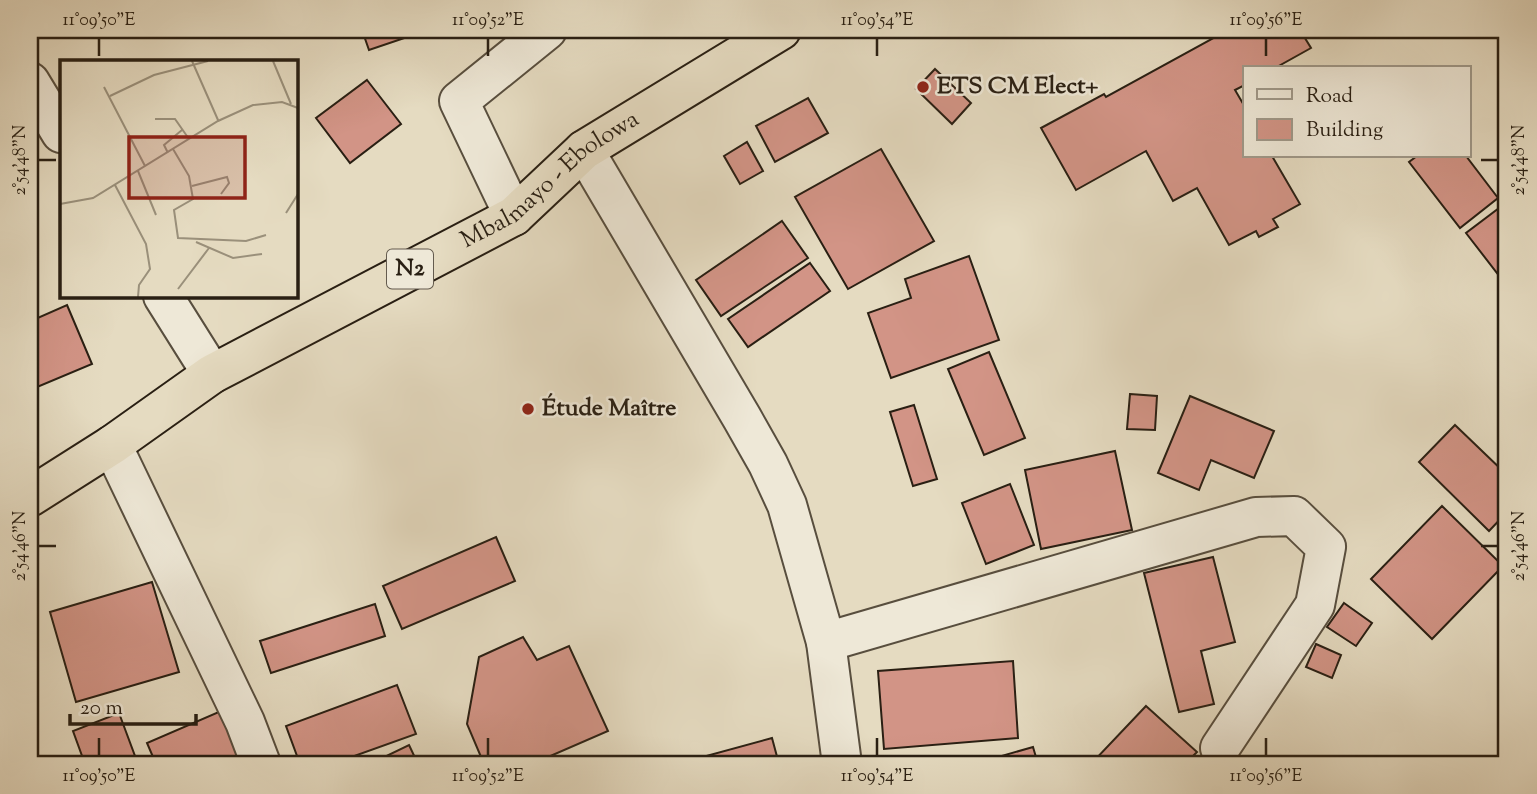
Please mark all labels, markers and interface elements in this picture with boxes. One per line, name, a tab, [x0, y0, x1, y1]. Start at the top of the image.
text: 11°09'50"E	[63, 8, 136, 34]
text: 11°09'52"E	[452, 8, 524, 34]
text: 11°09'54"E	[841, 8, 913, 34]
text: 11°09'56"E	[1230, 8, 1303, 34]
inset map	[60, 60, 298, 298]
legend	[1243, 66, 1470, 158]
place label: ETS CM Elect+	[937, 70, 1098, 104]
marker: ETS CM Elect+	[915, 79, 931, 95]
text: Road	[1306, 82, 1353, 112]
street label: Mbalmayo - Ebolowa	[455, 103, 646, 258]
text: Building	[1306, 116, 1383, 146]
text: 2°54'48"N	[8, 125, 34, 195]
text: 2°54'48"N	[1507, 125, 1533, 195]
road number: N2	[387, 250, 433, 288]
place label: Étude Maître	[542, 392, 676, 426]
marker: Étude Maître	[520, 401, 536, 417]
text: 2°54'46"N	[8, 511, 34, 581]
text: 2°54'46"N	[1507, 511, 1533, 581]
scale bar	[70, 682, 196, 726]
text: 20 m	[80, 694, 123, 724]
text: 11°09'50"E	[63, 764, 136, 790]
text: 11°09'52"E	[452, 764, 524, 790]
text: 11°09'54"E	[841, 764, 913, 790]
text: 11°09'56"E	[1230, 764, 1303, 790]

